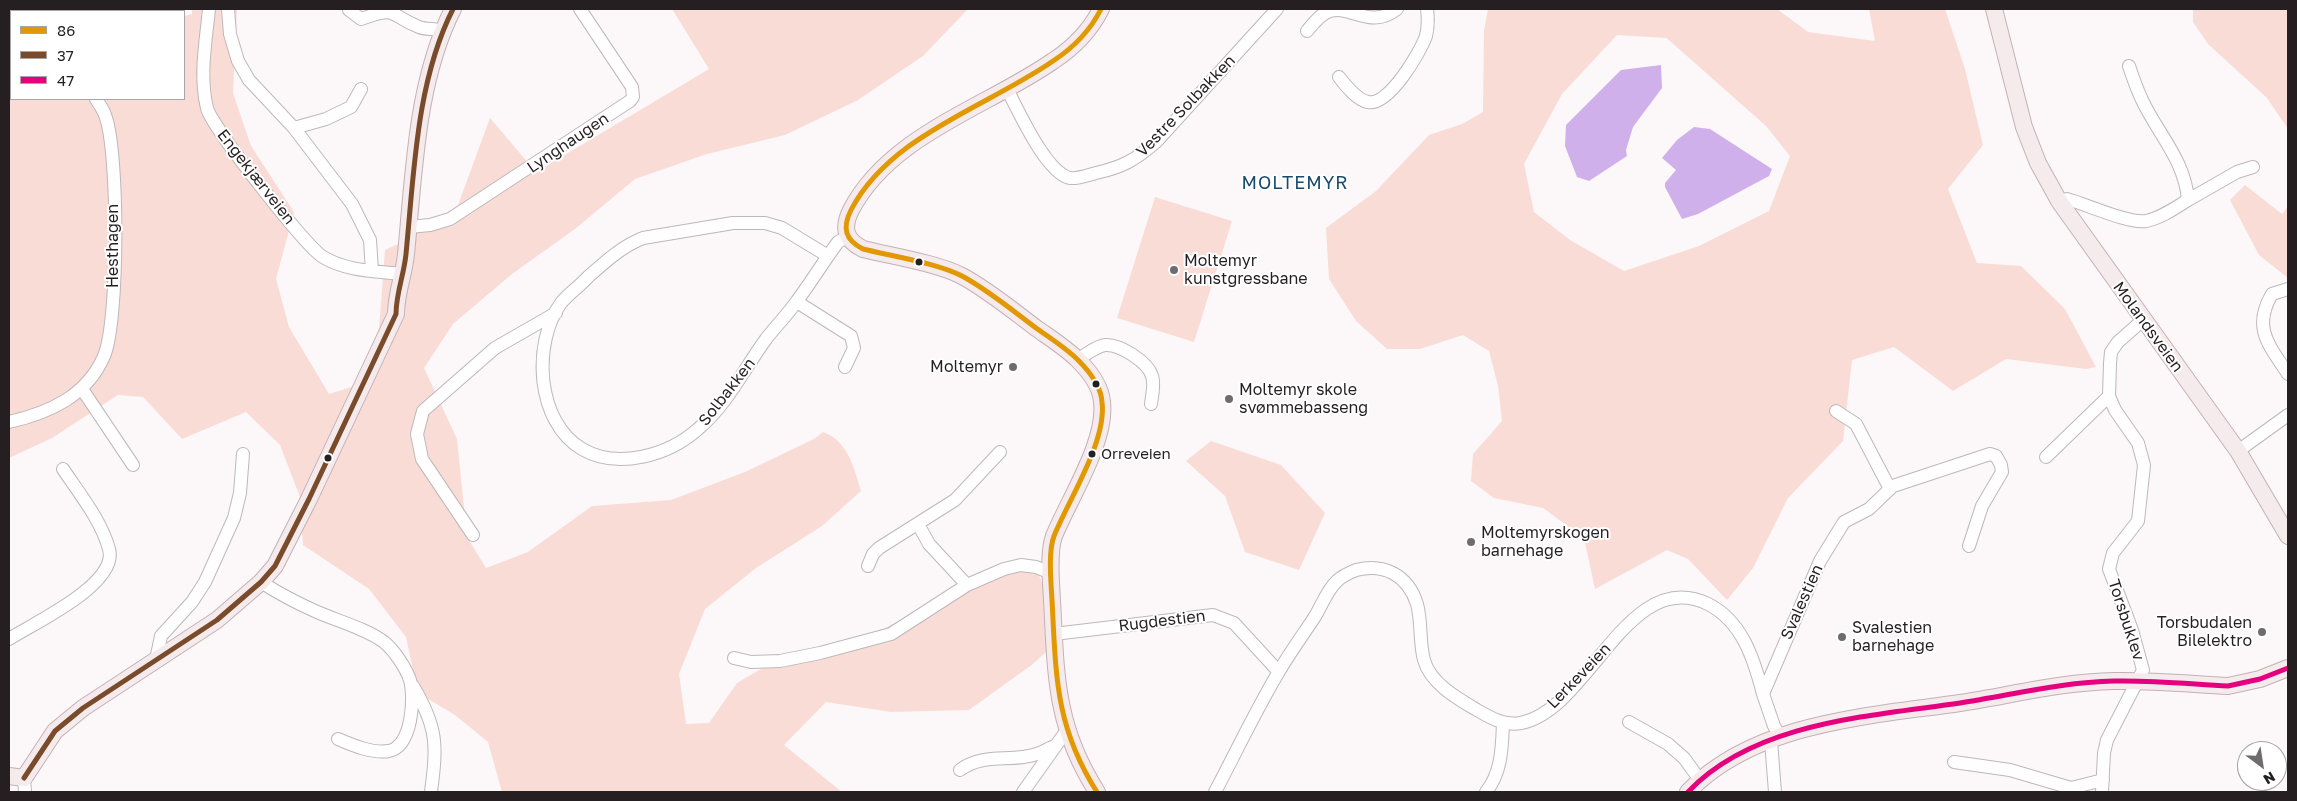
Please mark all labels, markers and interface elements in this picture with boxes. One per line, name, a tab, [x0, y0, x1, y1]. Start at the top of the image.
legend	[10, 10, 185, 100]
text: 86	[57, 21, 75, 39]
text: 37	[57, 46, 74, 64]
street label: Vestre Solbakken	[1133, 51, 1239, 161]
text: 47	[57, 71, 74, 89]
street label: Lynghaugen	[524, 109, 612, 177]
street label: Engekjærveien	[213, 126, 299, 228]
district label: MOLTEMYR	[1241, 172, 1349, 194]
street label: Hesthagen	[103, 204, 123, 288]
place label: Moltemyr kunstgressbane	[1184, 251, 1308, 289]
unlabelled marker	[914, 257, 924, 267]
marker: Moltemyr kunstgressbane	[1168, 264, 1180, 276]
street label: Molandsveien	[2109, 278, 2187, 376]
street label: Solbakken	[695, 354, 759, 430]
place label: Moltemyr	[930, 357, 1003, 377]
marker: Moltemyr	[1007, 361, 1019, 373]
unlabelled marker	[1091, 379, 1101, 389]
place label: Moltemyr skole svømmebasseng	[1239, 380, 1368, 418]
marker: Moltemyr skole svømmebasseng	[1223, 393, 1235, 405]
place label: Orreveien	[1101, 445, 1171, 463]
marker: Orreveien	[1087, 449, 1097, 459]
unlabelled marker	[323, 453, 333, 463]
place label: Moltemyrskogen barnehage	[1481, 523, 1610, 561]
marker: Moltemyrskogen barnehage	[1465, 536, 1477, 548]
street label: Svalestien	[1777, 561, 1827, 643]
street label: Torsbuklev	[2104, 577, 2148, 663]
street label: Rugdestien	[1117, 606, 1207, 636]
place label: Torsbudalen Bilelektro	[2157, 613, 2252, 651]
place label: Svalestien barnehage	[1852, 618, 1934, 656]
marker: Torsbudalen Bilelektro	[2256, 626, 2268, 638]
marker: Svalestien barnehage	[1836, 631, 1848, 643]
street label: Lerkeveien	[1543, 639, 1615, 713]
north arrow	[2237, 741, 2287, 791]
text: N	[2261, 768, 2278, 788]

